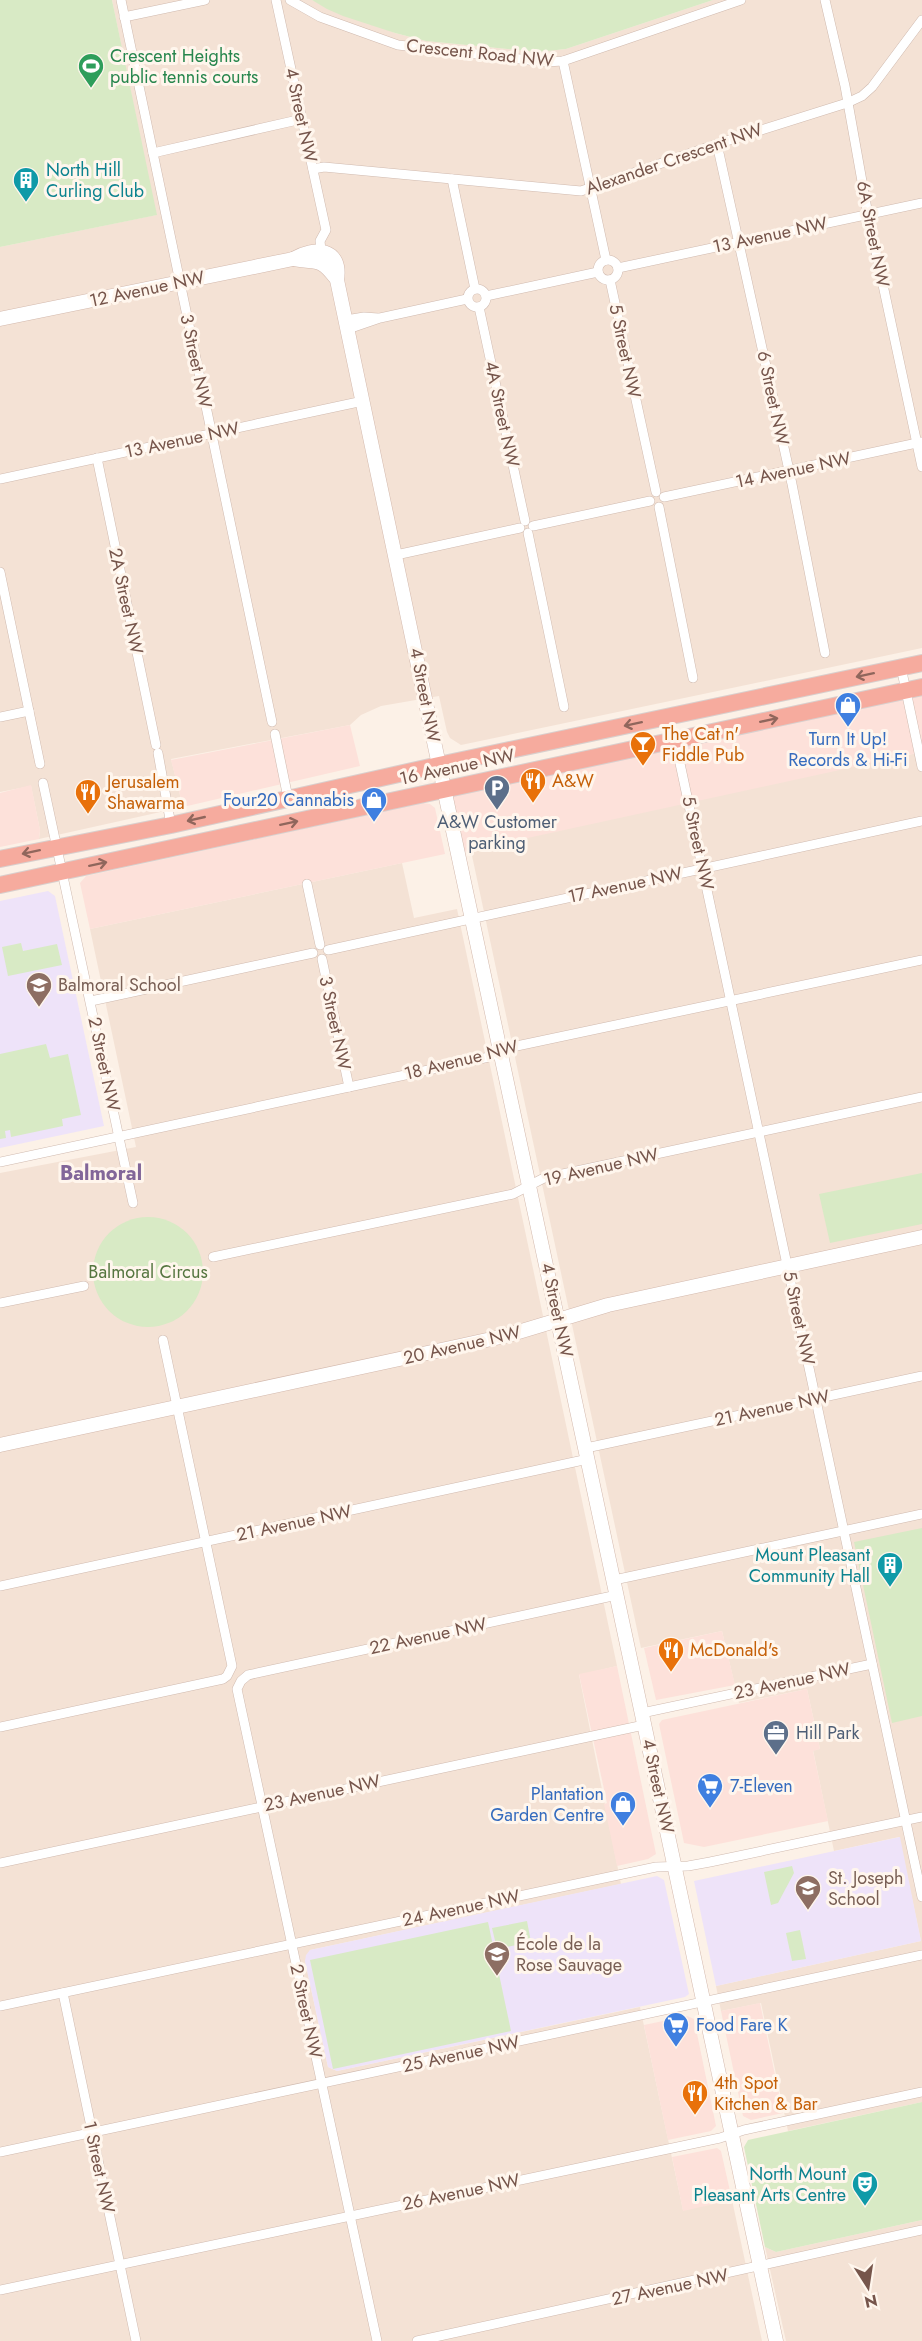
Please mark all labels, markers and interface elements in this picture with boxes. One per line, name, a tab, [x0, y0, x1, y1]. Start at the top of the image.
street label: Crescent Road NW	[405, 32, 555, 74]
place label: Crescent Heights public tennis courts	[110, 43, 258, 90]
sports icon: Crescent Heights public tennis courts	[76, 51, 106, 89]
street label: 4 Street NW	[278, 65, 324, 165]
street label: Alexander Crescent NW	[582, 116, 766, 201]
place label: North Hill Curling Club	[46, 157, 144, 204]
building icon: North Hill Curling Club	[11, 165, 41, 203]
street label: 6A Street NW	[850, 179, 896, 290]
street label: 13 Avenue NW	[710, 210, 830, 260]
street label: 12 Avenue NW	[87, 264, 207, 314]
street label: 5 Street NW	[602, 302, 648, 401]
street label: 3 Street NW	[173, 312, 219, 411]
street label: 6 Street NW	[750, 348, 796, 448]
street label: 4A Street NW	[478, 359, 526, 470]
street label: 13 Avenue NW	[122, 415, 242, 465]
street label: 14 Avenue NW	[733, 445, 853, 495]
street label: 2A Street NW	[102, 546, 150, 657]
street label: 4 Street NW	[403, 645, 447, 745]
one-way arrow	[856, 670, 875, 681]
shop icon: Turn It Up! Records & Hi-Fi	[833, 690, 863, 728]
one-way arrow	[759, 713, 778, 725]
one-way arrow	[624, 719, 643, 730]
place label: The Cat n' Fiddle Pub	[662, 721, 744, 768]
place label: Turn It Up! Records & Hi-Fi	[788, 726, 908, 773]
bar icon: The Cat n' Fiddle Pub	[628, 729, 658, 767]
street label: 16 Avenue NW	[397, 742, 517, 792]
restaurant icon: A&W	[518, 766, 548, 804]
place label: A&W	[552, 768, 594, 794]
place label: Jerusalem Shawarma	[105, 769, 185, 816]
parking icon: A&W Customer parking	[482, 773, 512, 811]
restaurant icon: Jerusalem Shawarma	[73, 777, 103, 815]
shop icon: Four20 Cannabis	[359, 785, 389, 823]
place label: Four20 Cannabis	[223, 787, 354, 813]
street label: 5 Street NW	[675, 794, 721, 893]
place label: A&W Customer parking	[437, 809, 558, 856]
one-way arrow	[187, 814, 206, 825]
one-way arrow	[279, 817, 298, 828]
one-way arrow	[22, 847, 41, 858]
one-way arrow	[88, 858, 108, 869]
street label: 17 Avenue NW	[565, 860, 685, 910]
school or university icon: Balmoral School	[24, 970, 54, 1008]
place label: Balmoral School	[58, 972, 181, 998]
street label: 3 Street NW	[312, 974, 358, 1073]
street label: 2 Street NW	[81, 1014, 127, 1114]
street label: 18 Avenue NW	[401, 1033, 521, 1087]
street label: 19 Avenue NW	[541, 1141, 661, 1193]
district label: Balmoral	[60, 1159, 142, 1188]
park label: Balmoral Circus	[88, 1259, 208, 1285]
street label: 4 Street NW	[534, 1260, 580, 1360]
street label: 5 Street NW	[776, 1269, 822, 1368]
street label: 20 Avenue NW	[401, 1319, 523, 1371]
street label: 21 Avenue NW	[712, 1383, 832, 1433]
street label: 21 Avenue NW	[234, 1498, 354, 1548]
place label: Mount Pleasant Community Hall	[749, 1542, 871, 1589]
building icon: Mount Pleasant Community Hall	[875, 1550, 905, 1588]
street label: 22 Avenue NW	[367, 1611, 489, 1661]
restaurant icon: McDonald's	[656, 1635, 686, 1673]
place label: McDonald's	[690, 1637, 778, 1663]
street label: 23 Avenue NW	[731, 1656, 853, 1706]
office icon: Hill Park	[761, 1718, 791, 1756]
place label: Hill Park	[796, 1720, 859, 1746]
street label: 4 Street NW	[635, 1736, 681, 1836]
street label: 23 Avenue NW	[261, 1768, 383, 1818]
supermarket icon: 7-Eleven	[695, 1771, 725, 1809]
place label: 7-Eleven	[730, 1773, 793, 1799]
place label: Plantation Garden Centre	[490, 1781, 604, 1828]
shop icon: Plantation Garden Centre	[608, 1789, 638, 1827]
place label: St. Joseph School	[828, 1865, 903, 1912]
school or university icon: St. Joseph School	[793, 1873, 823, 1911]
street label: 24 Avenue NW	[400, 1883, 522, 1933]
place label: École de la Rose Sauvage	[516, 1931, 622, 1978]
school or university icon: École de la Rose Sauvage	[482, 1939, 512, 1977]
street label: 2 Street NW	[283, 1961, 329, 2061]
supermarket icon: Food Fare K	[661, 2010, 691, 2048]
place label: Food Fare K	[696, 2012, 788, 2038]
street label: 25 Avenue NW	[400, 2029, 522, 2079]
place label: 4th Spot Kitchen & Bar	[714, 2070, 819, 2117]
restaurant icon: 4th Spot Kitchen & Bar	[680, 2078, 710, 2116]
street label: 1 Street NW	[77, 2119, 121, 2216]
place label: North Mount Pleasant Arts Centre	[693, 2161, 847, 2208]
street label: 26 Avenue NW	[400, 2167, 522, 2217]
theatre icon: North Mount Pleasant Arts Centre	[850, 2169, 880, 2207]
north arrow	[838, 2257, 898, 2317]
street label: 27 Avenue NW	[609, 2262, 731, 2312]
text: N	[862, 2289, 880, 2314]

